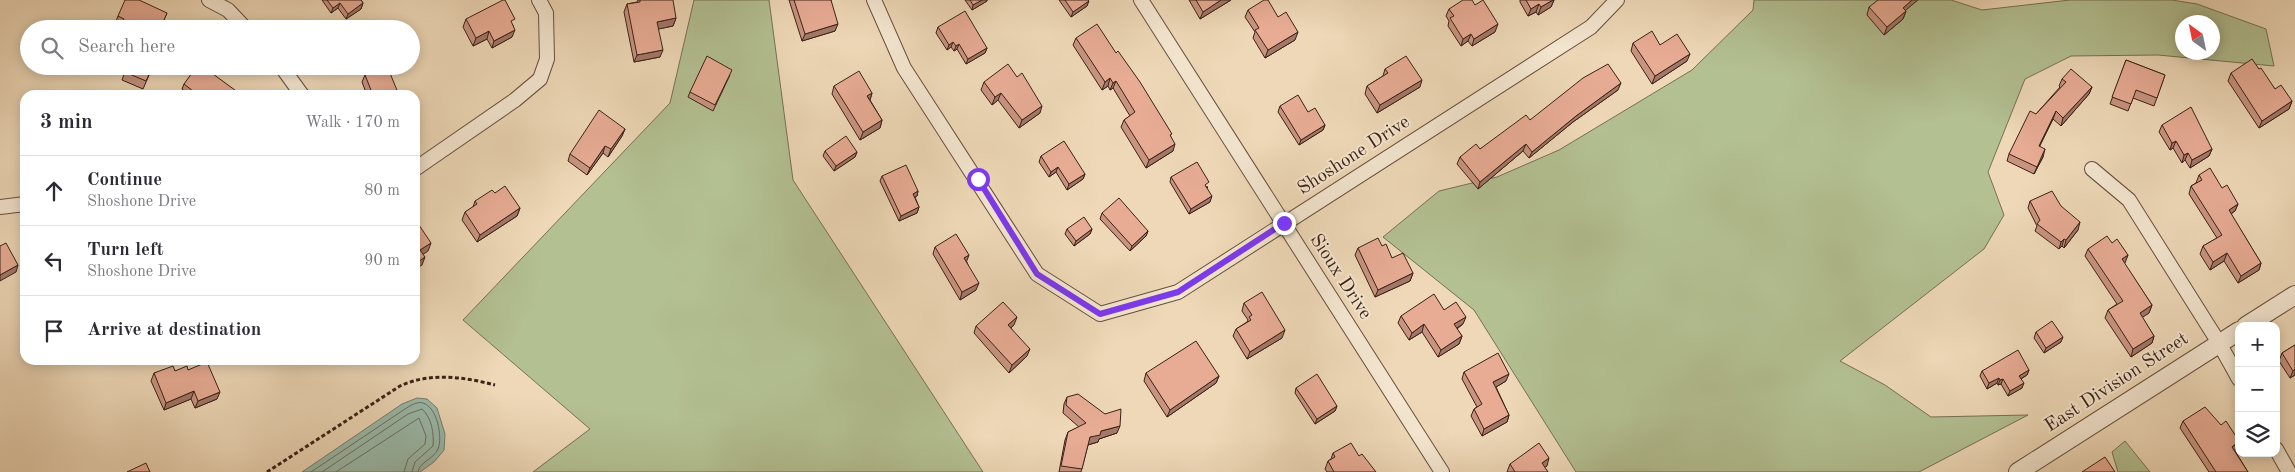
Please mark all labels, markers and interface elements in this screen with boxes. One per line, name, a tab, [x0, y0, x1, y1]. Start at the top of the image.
north arrow	[2175, 15, 2220, 60]
search box	[20, 20, 420, 75]
icon: search	[38, 34, 66, 62]
text: Search here	[78, 38, 175, 57]
text: 3 min	[40, 112, 93, 133]
street label: Shoshone Drive	[1295, 113, 1413, 199]
text: Walk · 170 m	[305, 115, 400, 131]
route start	[967, 168, 990, 191]
text: Continue	[87, 171, 162, 190]
icon: ahead	[40, 177, 68, 205]
text: 80 m	[364, 183, 400, 199]
text: Shoshone Drive	[87, 194, 196, 210]
route end	[1273, 212, 1296, 235]
street label: Sioux Drive	[1306, 231, 1374, 323]
text: Turn left	[87, 241, 164, 260]
icon: left	[40, 247, 68, 275]
text: 90 m	[364, 253, 400, 269]
text: Shoshone Drive	[87, 264, 196, 280]
icon: arrive	[40, 317, 68, 345]
text: Arrive at destination	[87, 321, 261, 340]
map controls	[2235, 322, 2280, 457]
button: +	[2235, 322, 2280, 367]
street label: East Division Street	[2042, 330, 2192, 436]
button: −	[2235, 367, 2280, 412]
button: layers	[2235, 412, 2280, 457]

